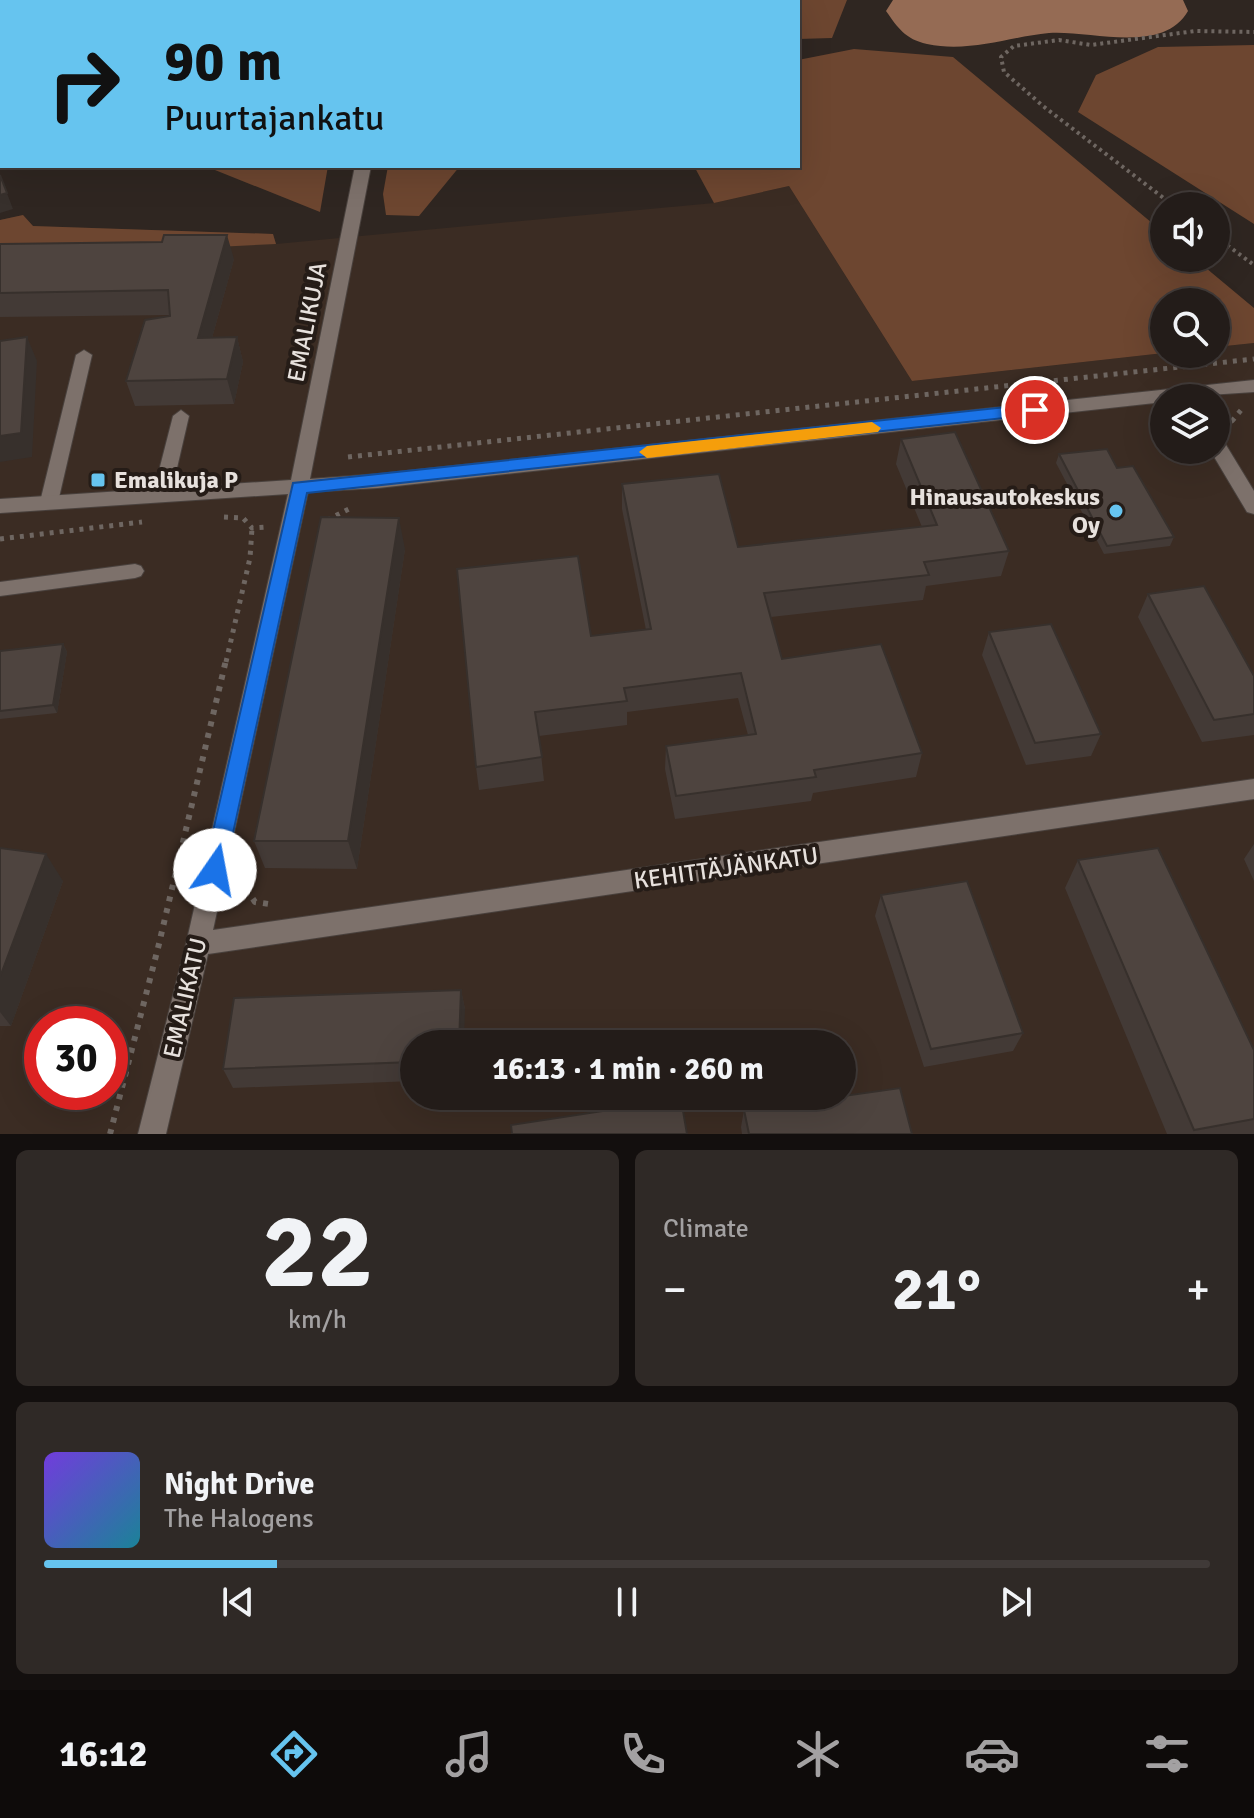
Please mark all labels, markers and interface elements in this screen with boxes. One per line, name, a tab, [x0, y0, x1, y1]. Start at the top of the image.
text: 90 m	[164, 27, 282, 96]
icon: right	[32, 32, 136, 136]
text: Puurtajankatu	[164, 96, 384, 141]
map controls	[1150, 192, 1230, 464]
button: sound	[1150, 192, 1230, 272]
street label: EMALIKUJA	[281, 259, 333, 385]
button: search	[1150, 288, 1230, 368]
pin	[1001, 376, 1069, 444]
button: layers	[1150, 384, 1230, 464]
icon: arrive	[1013, 388, 1057, 432]
place label: Emalikuja P	[114, 465, 238, 495]
marker: Emalikuja P	[89, 471, 107, 489]
place label: Hinausautokeskus Oy	[910, 482, 1100, 540]
marker: Hinausautokeskus Oy	[1107, 502, 1125, 520]
position arrow	[173, 828, 257, 912]
street label: KEHITTÄJÄNKATU	[632, 840, 820, 896]
street label: EMALIKATU	[157, 935, 213, 1061]
speed limit sign: 30	[24, 1006, 128, 1110]
text: 16:13 · 1 min · 260 m	[492, 1051, 764, 1088]
text: 22	[261, 1188, 374, 1316]
text: Climate	[663, 1213, 749, 1245]
text: 21°	[892, 1253, 981, 1327]
text: −	[663, 1263, 687, 1317]
text: +	[1186, 1263, 1210, 1317]
text: km/h	[288, 1304, 347, 1336]
text: Night Drive	[164, 1466, 314, 1503]
text: The Halogens	[164, 1503, 314, 1535]
icon: previous	[216, 1580, 260, 1624]
icon: pause	[605, 1580, 649, 1624]
icon: next	[994, 1580, 1038, 1624]
icon: directions	[266, 1726, 322, 1782]
icon: music	[441, 1726, 497, 1782]
icon: phone	[615, 1726, 671, 1782]
icon: climate	[790, 1726, 846, 1782]
icon: car	[964, 1726, 1020, 1782]
icon: filters	[1139, 1726, 1195, 1782]
text: 16:12	[59, 1732, 148, 1777]

